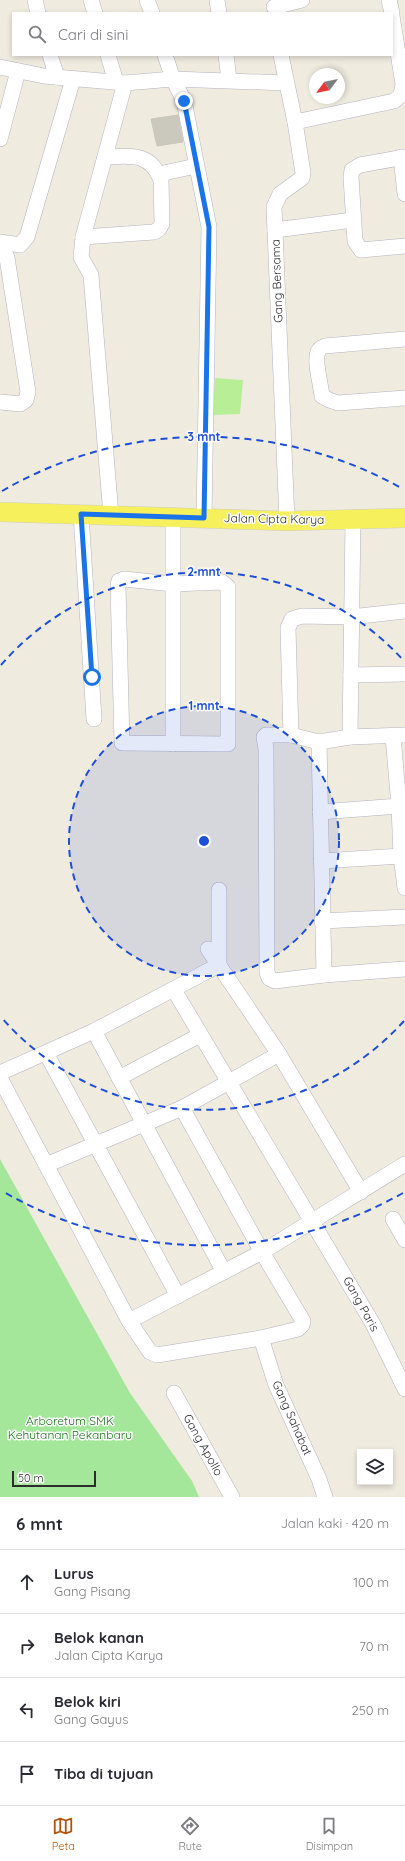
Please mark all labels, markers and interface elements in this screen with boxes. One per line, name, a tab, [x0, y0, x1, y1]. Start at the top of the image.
search box	[12, 12, 393, 56]
icon: search	[26, 23, 48, 45]
text: Cari di sini	[58, 25, 129, 44]
north arrow	[309, 68, 345, 104]
route end	[175, 92, 193, 110]
street label: Gang Bersama	[268, 239, 285, 323]
text: 3 mnt	[188, 429, 221, 444]
street label: Jalan Cipta Karya	[224, 510, 325, 527]
text: 2 mnt	[187, 564, 221, 579]
route start	[83, 668, 101, 686]
text: 1 mnt	[188, 698, 220, 713]
centre of rings	[197, 834, 211, 848]
street label: Gang Paris	[340, 1274, 383, 1334]
street label: Gang Sahabat	[269, 1378, 316, 1457]
street label: Gang Apollo	[180, 1411, 227, 1478]
park label: Arboretum SMK Kehutanan Pekanbaru	[8, 1413, 132, 1442]
map controls	[357, 1449, 393, 1485]
button: layers	[357, 1449, 393, 1485]
scale bar	[12, 1469, 96, 1488]
text: 50 m	[18, 1471, 44, 1485]
text: 6 mnt	[16, 1513, 63, 1534]
text: Jalan kaki · 420 m	[280, 1515, 389, 1531]
text: Lurus	[54, 1564, 94, 1583]
icon: ahead	[16, 1571, 38, 1593]
text: 100 m	[353, 1574, 389, 1590]
text: Gang Pisang	[54, 1583, 131, 1599]
text: Belok kanan	[54, 1628, 144, 1647]
icon: right	[16, 1635, 38, 1657]
text: 70 m	[359, 1638, 389, 1654]
text: Jalan Cipta Karya	[54, 1647, 163, 1663]
text: Belok kiri	[54, 1692, 121, 1711]
icon: left	[16, 1699, 38, 1721]
text: 250 m	[352, 1702, 389, 1718]
text: Gang Gayus	[54, 1711, 128, 1727]
icon: arrive	[16, 1763, 38, 1785]
text: Tiba di tujuan	[54, 1764, 153, 1783]
tab: Peta	[52, 1815, 75, 1853]
tab: Rute	[179, 1815, 202, 1853]
tab: Disimpan	[306, 1815, 353, 1853]

